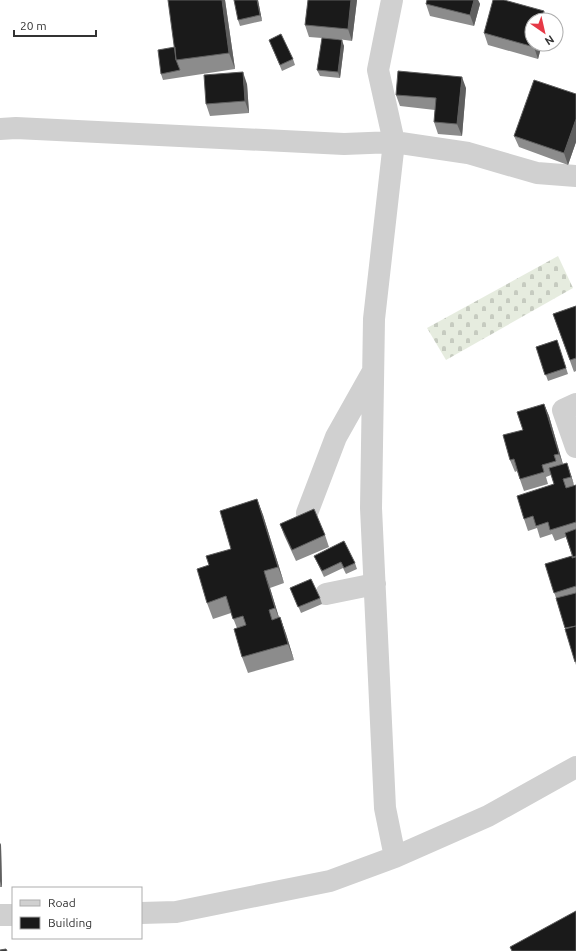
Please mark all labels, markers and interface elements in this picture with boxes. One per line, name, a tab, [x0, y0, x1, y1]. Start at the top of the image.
scale bar	[14, 12, 96, 38]
north arrow	[524, 12, 564, 52]
text: 20 m	[20, 19, 47, 32]
text: N	[543, 33, 556, 48]
legend	[12, 887, 142, 939]
text: Road	[48, 896, 76, 909]
text: Building	[48, 916, 92, 929]

